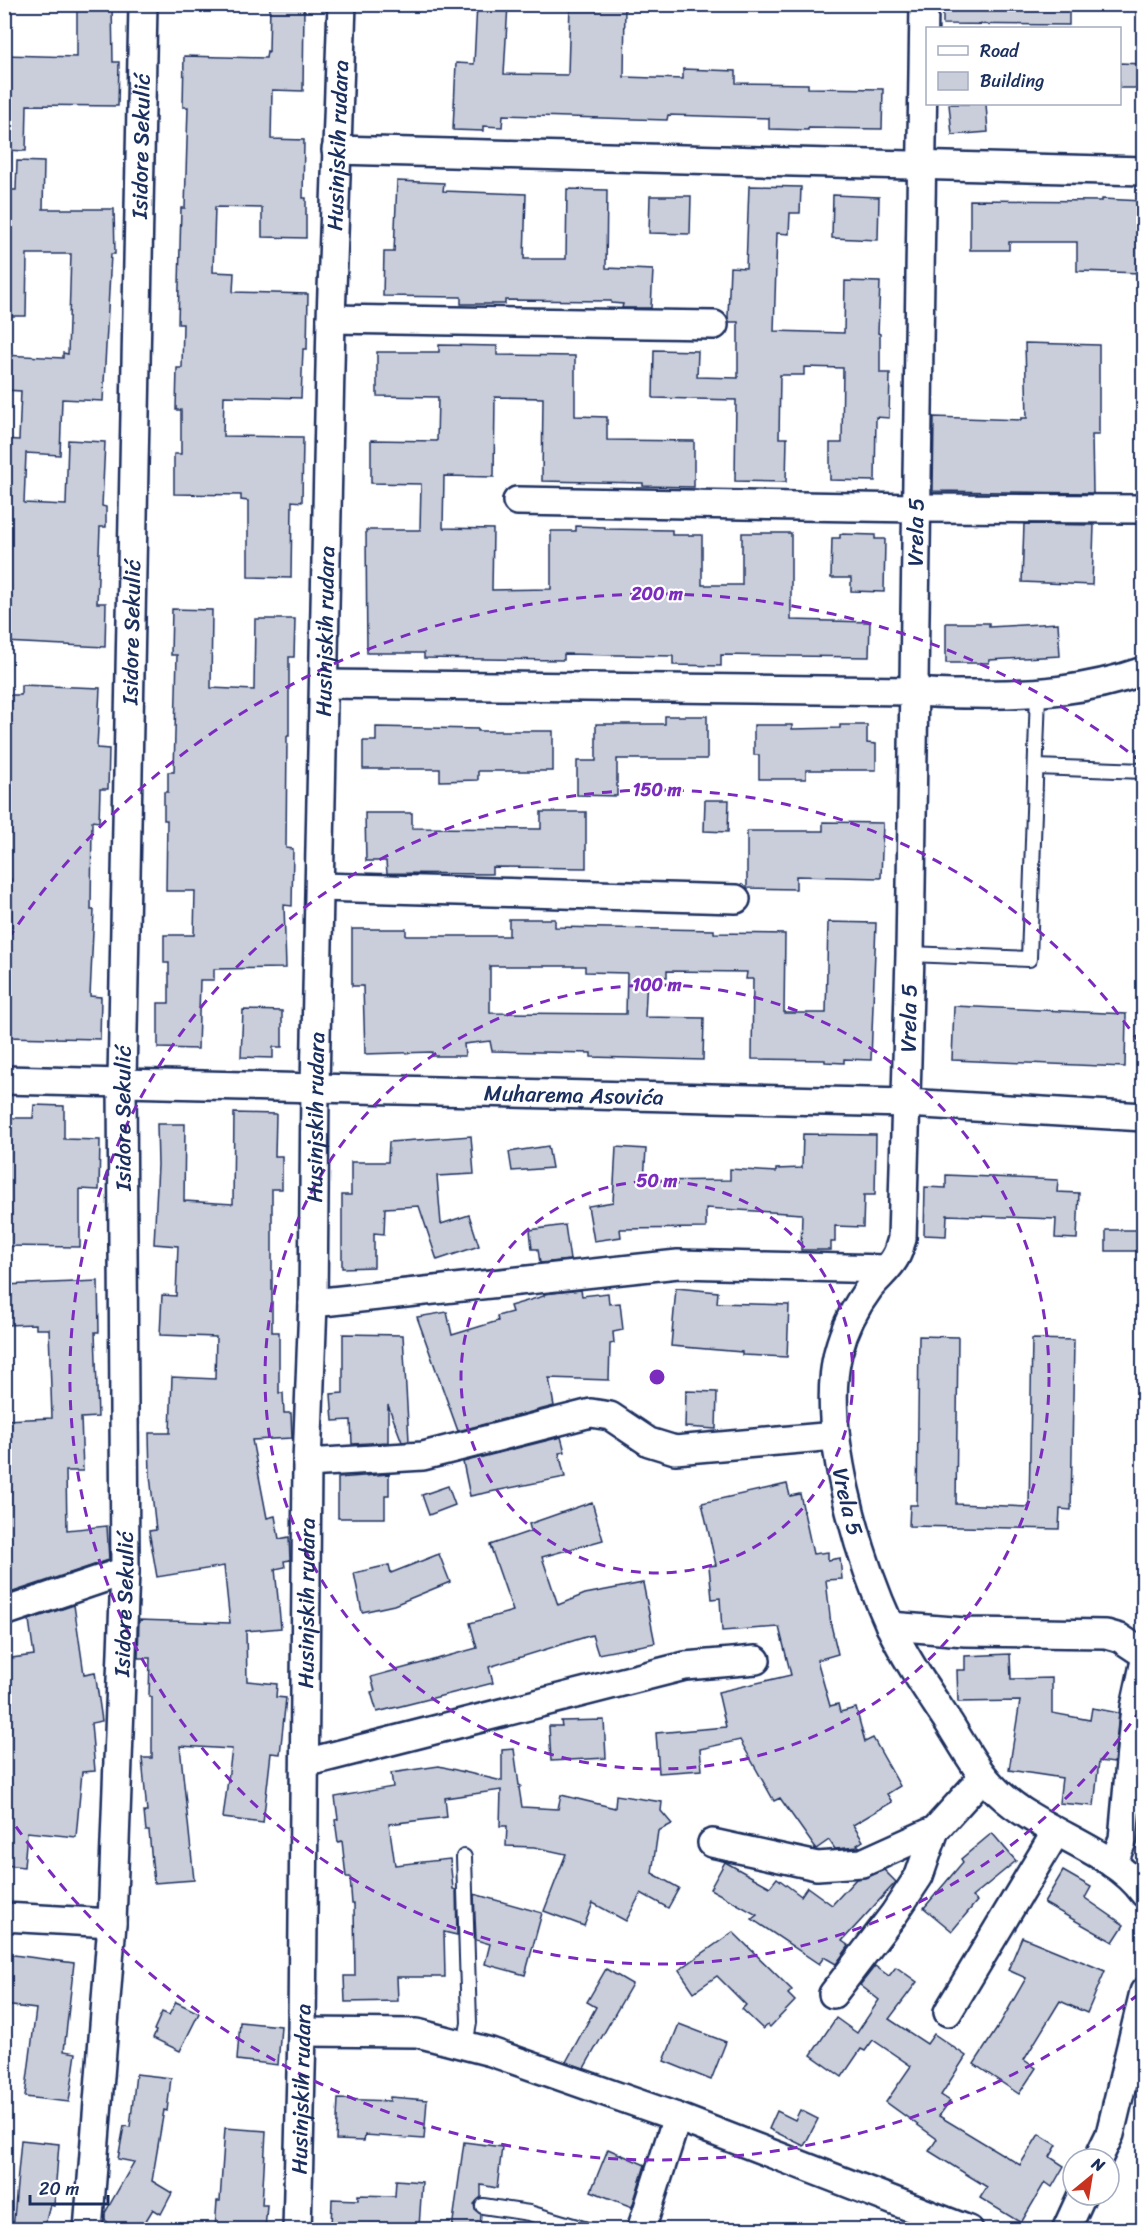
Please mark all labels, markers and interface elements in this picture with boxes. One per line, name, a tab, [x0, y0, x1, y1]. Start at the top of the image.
legend	[926, 27, 1121, 105]
text: Road	[980, 35, 1020, 67]
street label: Husinjskih rudara	[315, 60, 360, 231]
text: Building	[980, 65, 1044, 97]
street label: Isidore Sekulić	[120, 71, 162, 220]
street label: Vrela 5	[895, 497, 936, 567]
street label: Husinjskih rudara	[304, 546, 346, 717]
street label: Isidore Sekulić	[110, 557, 152, 706]
text: 200 m	[630, 578, 683, 610]
text: 150 m	[633, 774, 681, 806]
text: 100 m	[633, 969, 682, 1001]
street label: Vrela 5	[888, 983, 929, 1053]
street label: Husinjskih rudara	[295, 1032, 336, 1203]
street label: Isidore Sekulić	[103, 1043, 143, 1192]
street label: Muharema Asovića	[483, 1073, 664, 1117]
text: 50 m	[637, 1165, 678, 1197]
centre of rings	[647, 1367, 667, 1387]
street label: Vrela 5	[821, 1465, 875, 1540]
street label: Husinjskih rudara	[286, 1518, 327, 1689]
street label: Isidore Sekulić	[102, 1530, 145, 1678]
street label: Husinjskih rudara	[279, 2004, 322, 2175]
north arrow	[1061, 2147, 1121, 2207]
text: N	[1085, 2149, 1111, 2180]
scale bar	[30, 2168, 108, 2206]
text: 20 m	[39, 2173, 79, 2205]

